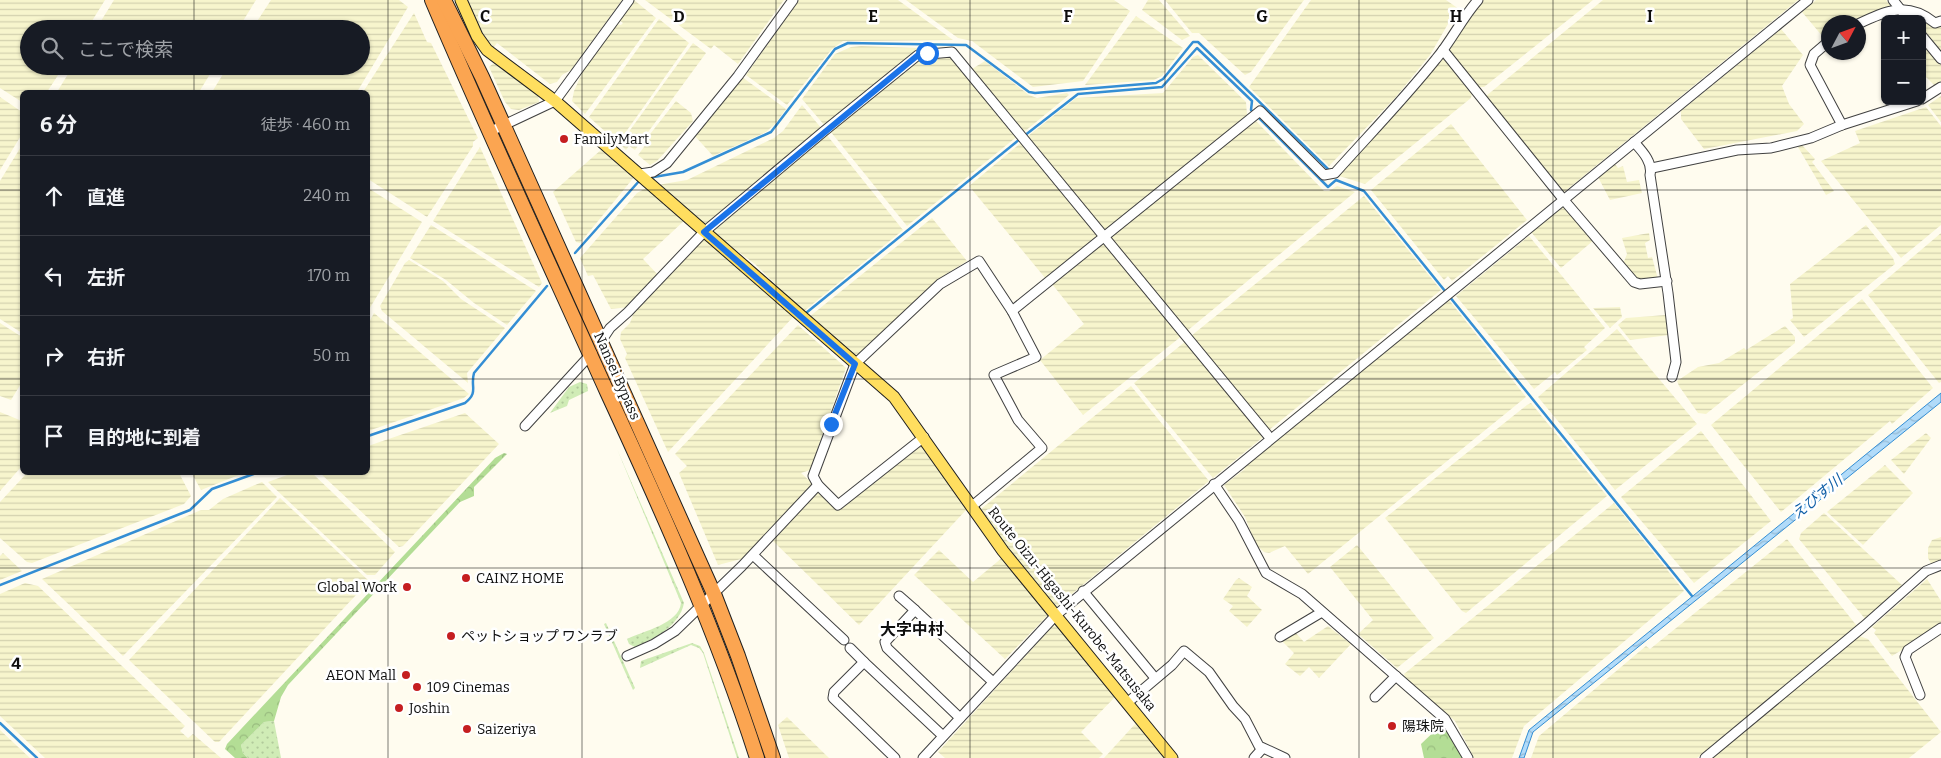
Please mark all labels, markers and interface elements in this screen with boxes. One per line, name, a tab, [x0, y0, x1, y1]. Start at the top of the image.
text: C	[480, 7, 490, 26]
text: D	[673, 7, 685, 26]
text: E	[868, 7, 878, 26]
text: F	[1064, 7, 1073, 26]
text: G	[1256, 7, 1268, 26]
text: H	[1450, 7, 1463, 26]
text: I	[1647, 7, 1653, 26]
north arrow	[1821, 15, 1866, 60]
map controls	[1881, 15, 1926, 105]
button: +	[1881, 15, 1926, 60]
search box	[20, 20, 370, 75]
icon: search	[38, 34, 66, 62]
text: ここで検索	[78, 38, 173, 61]
route start	[916, 42, 939, 65]
button: −	[1881, 60, 1926, 105]
text: 6 分	[40, 112, 77, 138]
text: 徒歩 · 460 m	[261, 115, 350, 134]
place label: FamilyMart	[574, 131, 649, 148]
marker: FamilyMart	[558, 133, 570, 145]
icon: ahead	[40, 182, 68, 210]
text: 直進	[87, 186, 125, 209]
text: 240 m	[303, 186, 350, 205]
icon: left	[40, 262, 68, 290]
text: 左折	[87, 266, 125, 289]
text: 170 m	[307, 266, 350, 285]
street label: Nansei Bypass	[590, 330, 644, 422]
icon: right	[40, 342, 68, 370]
text: 右折	[87, 346, 125, 369]
text: 50 m	[313, 346, 350, 365]
route end	[820, 413, 843, 436]
icon: arrive	[40, 422, 68, 450]
text: 目的地に到着	[87, 426, 201, 449]
water label: えびす川	[1788, 470, 1848, 523]
street label: Route Oizu-Higashi-Kurobe-Matsusaka	[984, 503, 1160, 715]
place label: CAINZ HOME	[476, 570, 564, 587]
marker: CAINZ HOME	[460, 572, 472, 584]
place label: Global Work	[317, 579, 397, 596]
marker: Global Work	[401, 581, 413, 593]
district label: 大字中村	[880, 620, 944, 639]
place label: ペットショップ ワンラブ	[461, 628, 618, 645]
marker: ペットショップ ワンラブ	[445, 630, 457, 642]
text: 4	[11, 654, 21, 673]
place label: AEON Mall	[326, 667, 396, 684]
marker: AEON Mall	[400, 669, 412, 681]
place label: 109 Cinemas	[427, 679, 510, 696]
marker: 109 Cinemas	[411, 681, 423, 693]
place label: Joshin	[408, 700, 450, 717]
marker: Joshin	[393, 702, 405, 714]
place label: 陽珠院	[1402, 718, 1444, 735]
marker: 陽珠院	[1386, 720, 1398, 732]
place label: Saizeriya	[477, 721, 536, 738]
marker: Saizeriya	[461, 723, 473, 735]

